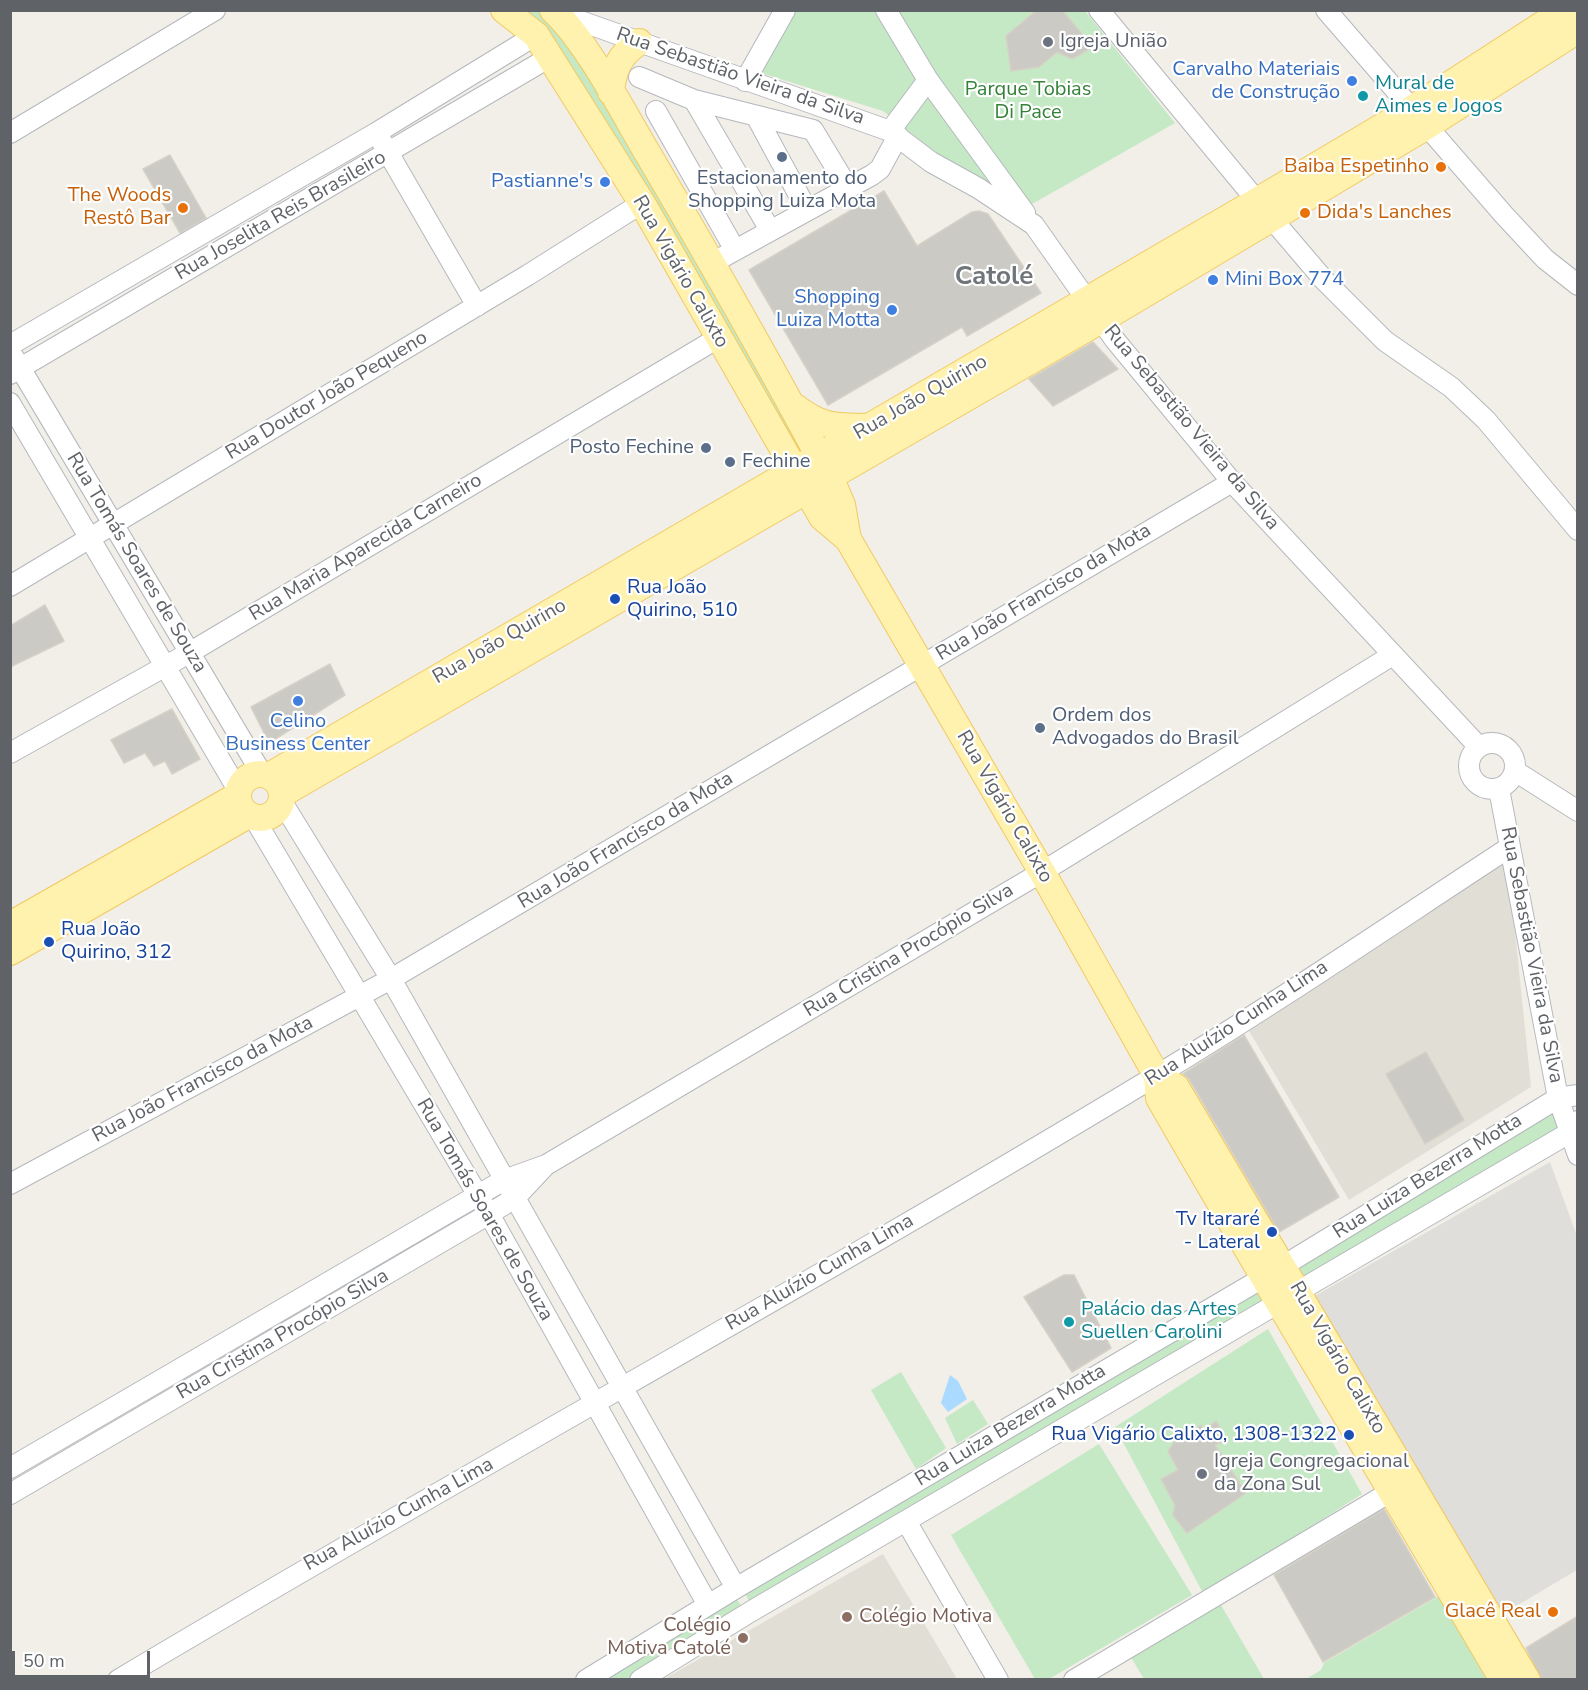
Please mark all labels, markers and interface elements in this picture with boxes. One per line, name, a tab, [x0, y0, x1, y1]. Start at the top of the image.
street label: Rua Sebastião Vieira da Silva	[613, 23, 867, 131]
place label: Igreja União	[1060, 30, 1167, 54]
marker: Igreja União	[1041, 35, 1055, 49]
place label: Carvalho Materiais de Construção	[1172, 58, 1340, 105]
place label: Mural de Aimes e Jogos	[1375, 72, 1503, 119]
marker: Carvalho Materiais de Construção	[1345, 74, 1359, 88]
park label: Parque Tobias Di Pace	[965, 78, 1091, 125]
marker: Mural de Aimes e Jogos	[1356, 89, 1370, 103]
street label: Rua Joselita Reis Brasileiro	[171, 146, 391, 286]
marker: Estacionamento do Shopping Luiza Mota	[775, 150, 789, 164]
place label: Baiba Espetinho	[1284, 155, 1429, 179]
marker: Baiba Espetinho	[1434, 160, 1448, 174]
place label: Estacionamento do Shopping Luiza Mota	[688, 167, 876, 214]
place label: Pastianne's	[491, 170, 593, 194]
marker: Pastianne's	[598, 175, 612, 189]
place label: The Woods Restô Bar	[67, 184, 171, 231]
street label: Rua Vigário Calixto	[627, 192, 733, 352]
marker: The Woods Restô Bar	[176, 201, 190, 215]
place label: Dida's Lanches	[1317, 201, 1452, 225]
marker: Dida's Lanches	[1298, 206, 1312, 220]
district label: Catolé	[955, 262, 1033, 294]
place label: Mini Box 774	[1225, 268, 1344, 292]
marker: Mini Box 774	[1206, 273, 1220, 287]
place label: Shopping Luiza Motta	[776, 286, 880, 333]
marker: Shopping Luiza Motta	[885, 303, 899, 317]
street label: Rua Sebastião Vieira da Silva	[1098, 320, 1284, 536]
street label: Rua Doutor João Pequeno	[222, 326, 432, 466]
street label: Rua João Quirino	[850, 350, 992, 446]
place label: Posto Fechine	[570, 436, 694, 460]
marker: Posto Fechine	[699, 441, 713, 455]
street label: Rua Tomás Soares de Souza	[61, 448, 211, 678]
place label: Fechine	[742, 450, 810, 474]
marker: Fechine	[723, 455, 737, 469]
street label: Rua Maria Aparecida Carneiro	[245, 469, 487, 627]
street label: Rua João Francisco da Mota	[932, 519, 1156, 667]
place label: Rua João Quirino, 510	[627, 576, 738, 623]
marker: Rua João Quirino, 510	[608, 592, 622, 606]
street label: Rua João Quirino	[429, 594, 571, 690]
marker: Celino Business Center	[291, 694, 305, 708]
place label: Ordem dos Advogados do Brasil	[1052, 704, 1239, 751]
place label: Celino Business Center	[226, 710, 370, 757]
marker: Ordem dos Advogados do Brasil	[1033, 721, 1047, 735]
street label: Rua Vigário Calixto	[951, 727, 1057, 887]
street label: Rua João Francisco da Mota	[514, 767, 738, 915]
street label: Rua Sebastião Vieira da Silva	[1494, 825, 1568, 1085]
street label: Rua Cristina Procópio Silva	[800, 879, 1018, 1023]
place label: Rua João Quirino, 312	[61, 918, 172, 965]
marker: Rua João Quirino, 312	[42, 935, 56, 949]
street label: Rua Aluízio Cunha Lima	[1141, 956, 1333, 1092]
street label: Rua João Francisco da Mota	[89, 1012, 317, 1148]
street label: Rua Tomás Soares de Souza	[410, 1095, 558, 1325]
street label: Rua Luiza Bezerra Motta	[1329, 1109, 1527, 1245]
place label: Tv Itararé - Lateral	[1176, 1208, 1260, 1255]
street label: Rua Aluízio Cunha Lima	[722, 1209, 918, 1337]
marker: Tv Itararé - Lateral	[1265, 1225, 1279, 1239]
street label: Rua Cristina Procópio Silva	[173, 1264, 393, 1406]
street label: Rua Vigário Calixto	[1284, 1278, 1390, 1438]
place label: Palácio das Artes Suellen Carolini	[1081, 1298, 1237, 1345]
marker: Palácio das Artes Suellen Carolini	[1062, 1315, 1076, 1329]
street label: Rua Luiza Bezerra Motta	[911, 1360, 1111, 1492]
place label: Rua Vigário Calixto, 1308-1322	[1051, 1423, 1337, 1447]
marker: Rua Vigário Calixto, 1308-1322	[1342, 1428, 1356, 1442]
place label: Igreja Congregacional da Zona Sul	[1214, 1450, 1409, 1497]
street label: Rua Aluízio Cunha Lima	[300, 1453, 498, 1577]
marker: Igreja Congregacional da Zona Sul	[1195, 1467, 1209, 1481]
place label: Glacê Real	[1445, 1600, 1541, 1624]
place label: Colégio Motiva	[859, 1605, 992, 1629]
marker: Glacê Real	[1546, 1605, 1560, 1619]
marker: Colégio Motiva	[840, 1610, 854, 1624]
place label: Colégio Motiva Catolé	[607, 1614, 731, 1661]
marker: Colégio Motiva Catolé	[736, 1631, 750, 1645]
scale bar	[15, 1639, 153, 1677]
text: 50 m	[23, 1649, 65, 1673]

